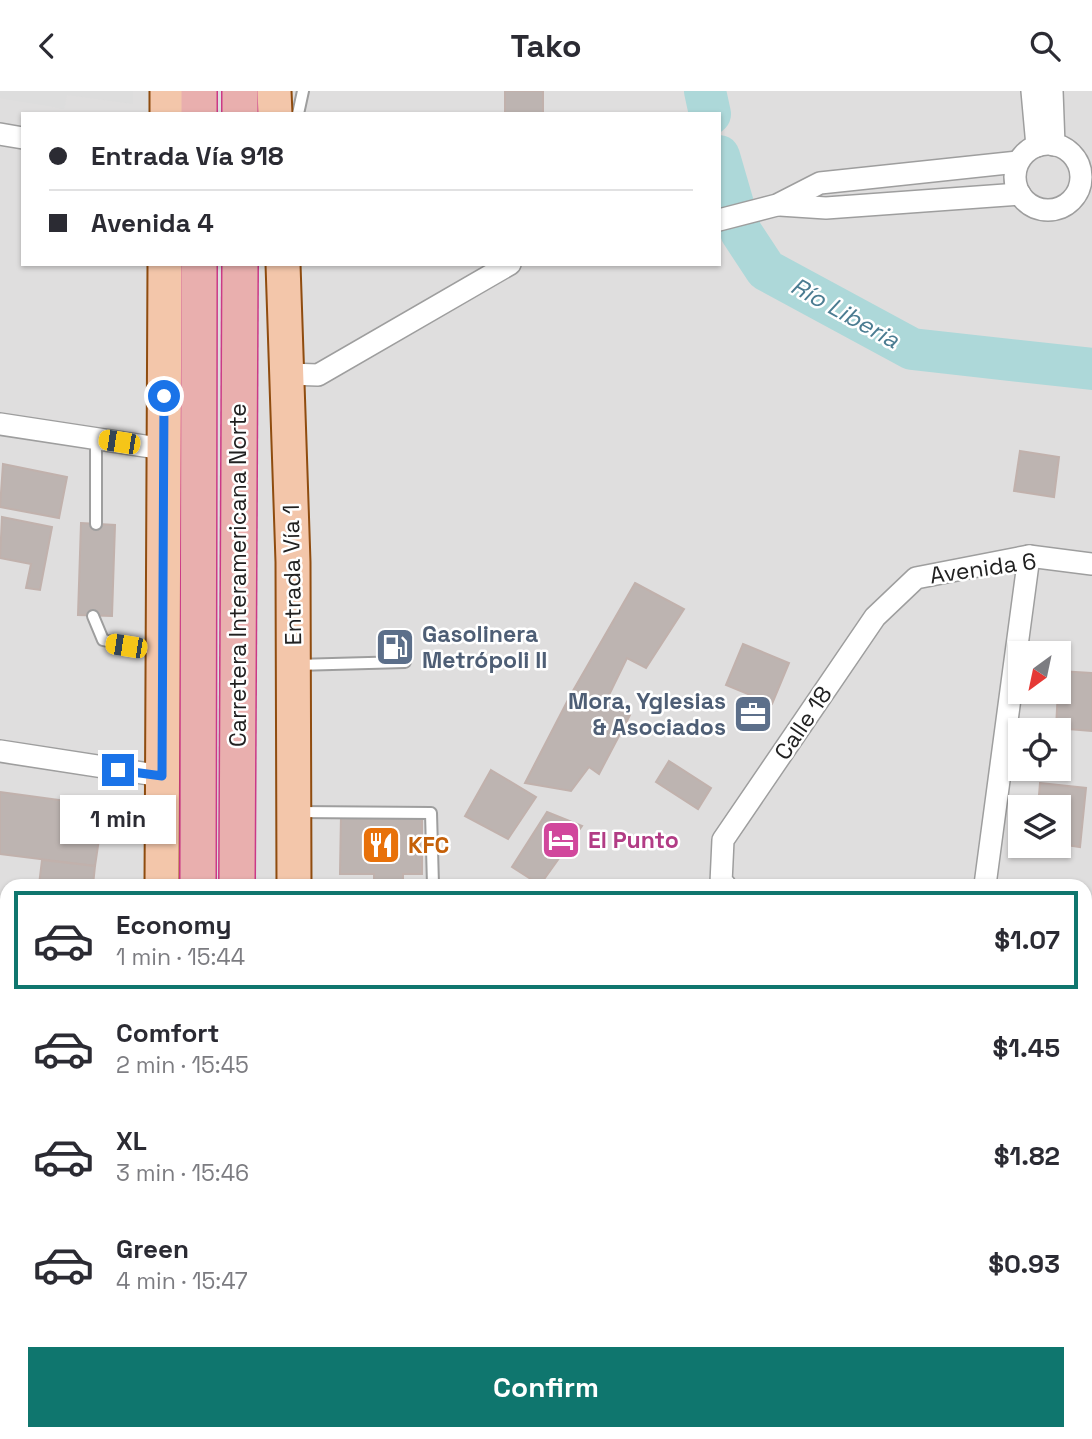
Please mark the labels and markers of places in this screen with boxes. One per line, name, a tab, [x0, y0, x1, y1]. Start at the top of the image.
place label: Gasolinera Metrópoli II	[422, 619, 547, 675]
fuel station icon: Gasolinera Metrópoli II	[374, 626, 416, 668]
place label: Mora, Yglesias & Asociados	[568, 686, 726, 742]
office icon: Mora, Yglesias & Asociados	[732, 693, 774, 735]
hotel icon: El Punto	[540, 819, 582, 861]
restaurant icon: KFC	[360, 824, 402, 866]
place label: El Punto	[588, 825, 679, 855]
place label: KFC	[408, 830, 449, 860]

